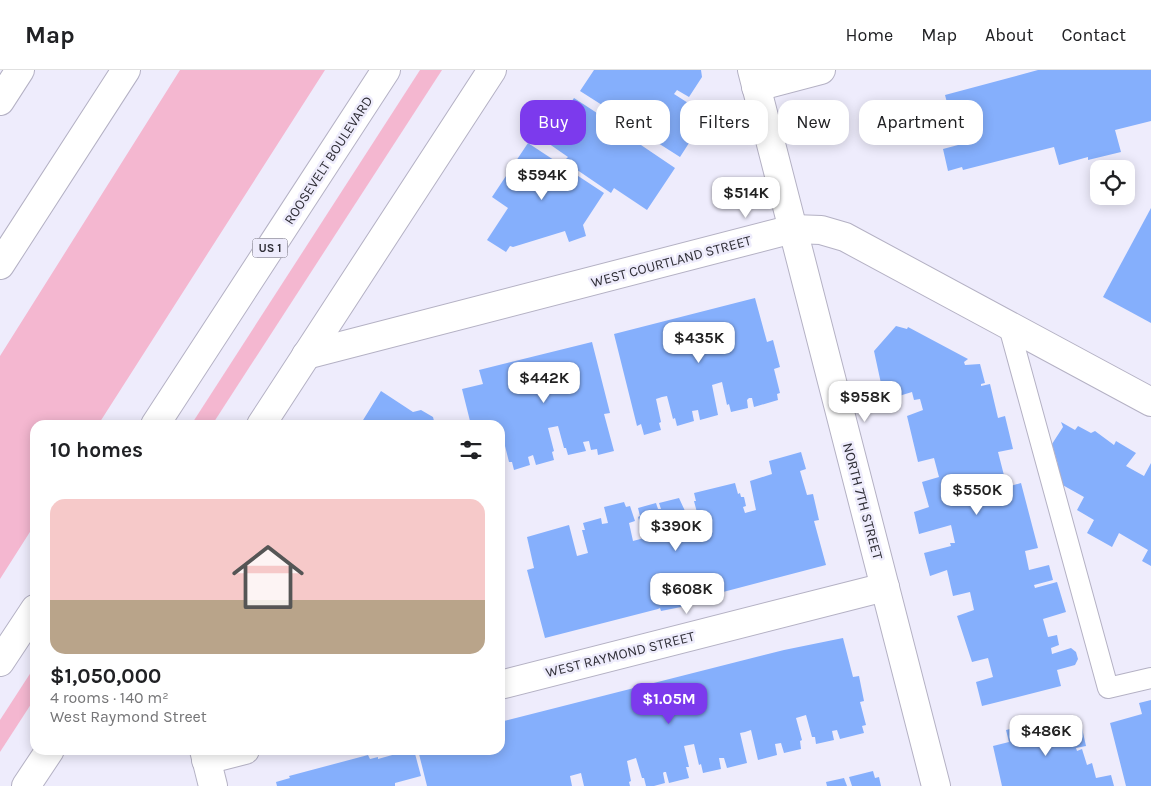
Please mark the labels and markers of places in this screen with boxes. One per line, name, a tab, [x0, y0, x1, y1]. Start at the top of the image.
pin: $594K	[507, 158, 577, 201]
pin: $514K	[711, 176, 781, 219]
pin: $435K	[664, 322, 734, 364]
pin: $442K	[509, 362, 579, 404]
pin: $958K	[830, 380, 900, 423]
pin: $550K	[942, 474, 1012, 516]
pin: $390K	[641, 510, 711, 552]
pin: $608K	[652, 572, 722, 615]
pin: $1.05M	[628, 682, 710, 725]
pin: $486K	[1011, 714, 1081, 757]

